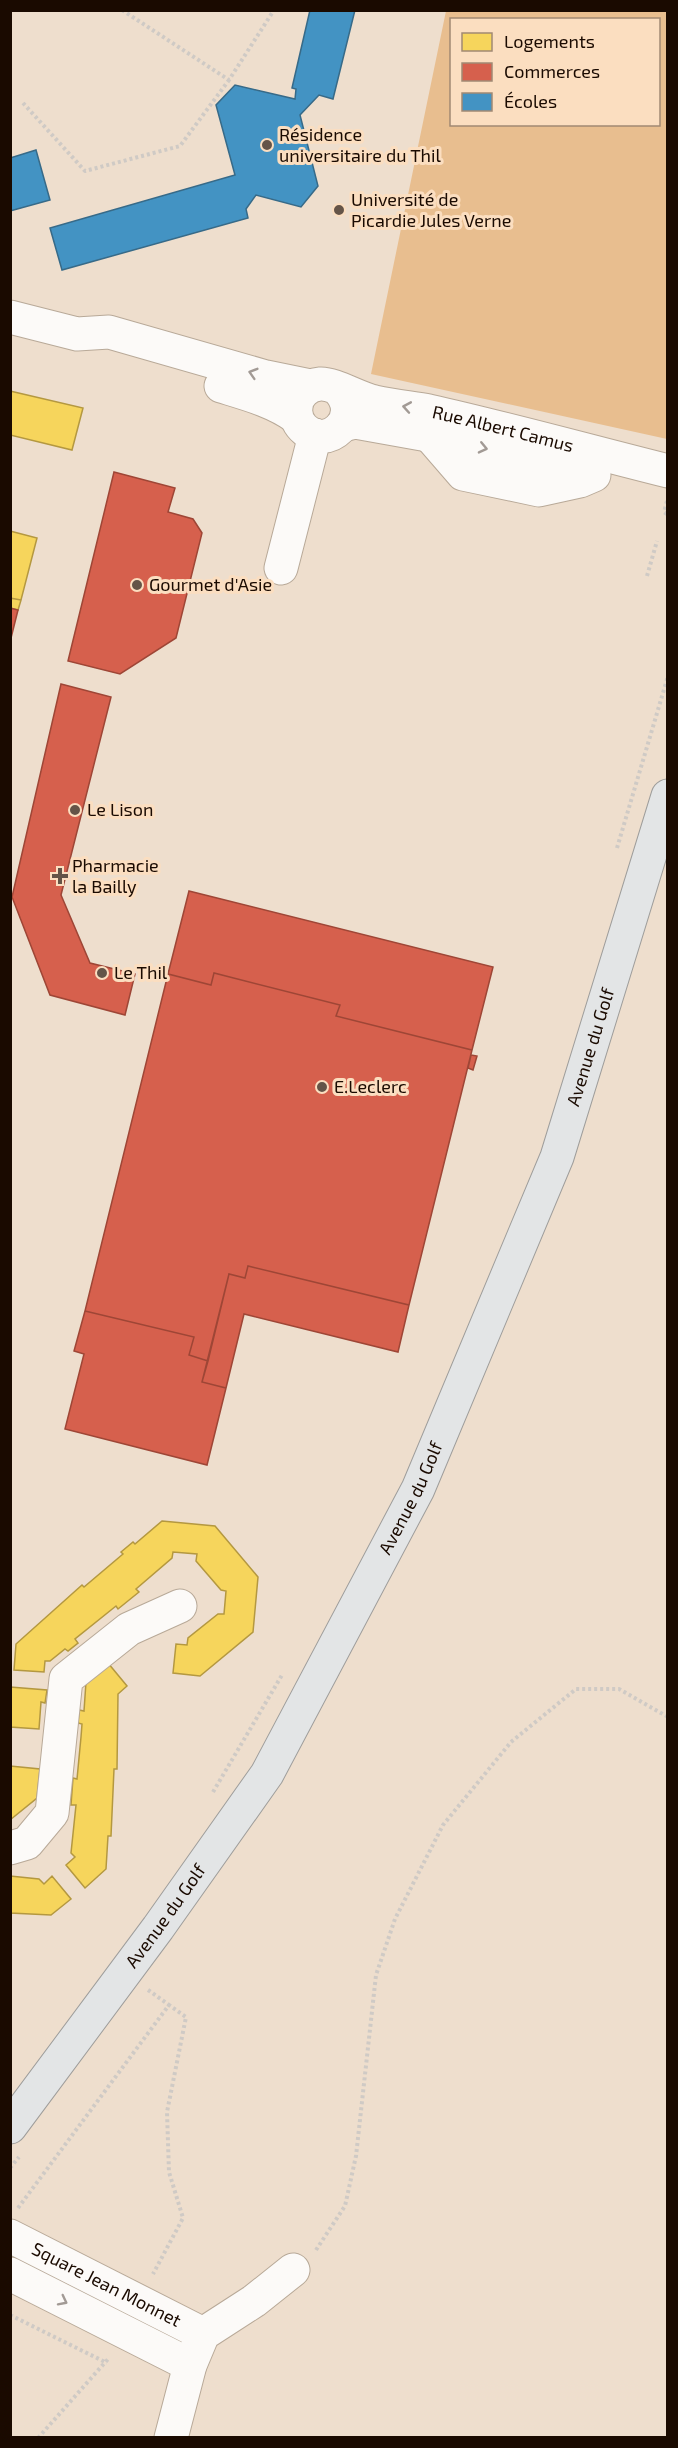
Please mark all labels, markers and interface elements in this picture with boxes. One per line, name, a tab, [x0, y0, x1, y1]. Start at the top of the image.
legend	[450, 18, 660, 126]
text: Logements	[504, 30, 595, 52]
text: Commerces	[504, 60, 600, 82]
text: Écoles	[504, 90, 557, 112]
place label: Résidence universitaire du Thil	[279, 123, 442, 166]
marker: Résidence universitaire du Thil	[260, 138, 274, 152]
place label: Université de Picardie Jules Verne	[351, 188, 511, 231]
marker: Université de Picardie Jules Verne	[332, 203, 346, 217]
one-way arrow	[248, 368, 259, 380]
street label: Rue Albert Camus	[430, 400, 576, 456]
one-way arrow	[402, 402, 411, 414]
one-way arrow	[477, 441, 487, 454]
place label: Gourmet d'Asie	[149, 573, 272, 595]
marker: Gourmet d'Asie	[130, 578, 144, 592]
place label: Le Lison	[87, 798, 153, 820]
marker: Le Lison	[68, 803, 82, 817]
place label: Pharmacie la Bailly	[72, 854, 159, 897]
marker: Pharmacie la Bailly	[53, 869, 67, 883]
place label: Le Thil	[114, 961, 168, 983]
marker: Le Thil	[95, 966, 109, 980]
street label: Avenue du Golf	[561, 984, 619, 1109]
place label: E.Leclerc	[334, 1075, 407, 1097]
marker: E.Leclerc	[315, 1080, 329, 1094]
street label: Avenue du Golf	[373, 1437, 447, 1558]
street label: Avenue du Golf	[120, 1859, 210, 1972]
street label: Square Jean Monnet	[28, 2237, 185, 2331]
one-way arrow	[56, 2294, 67, 2305]

